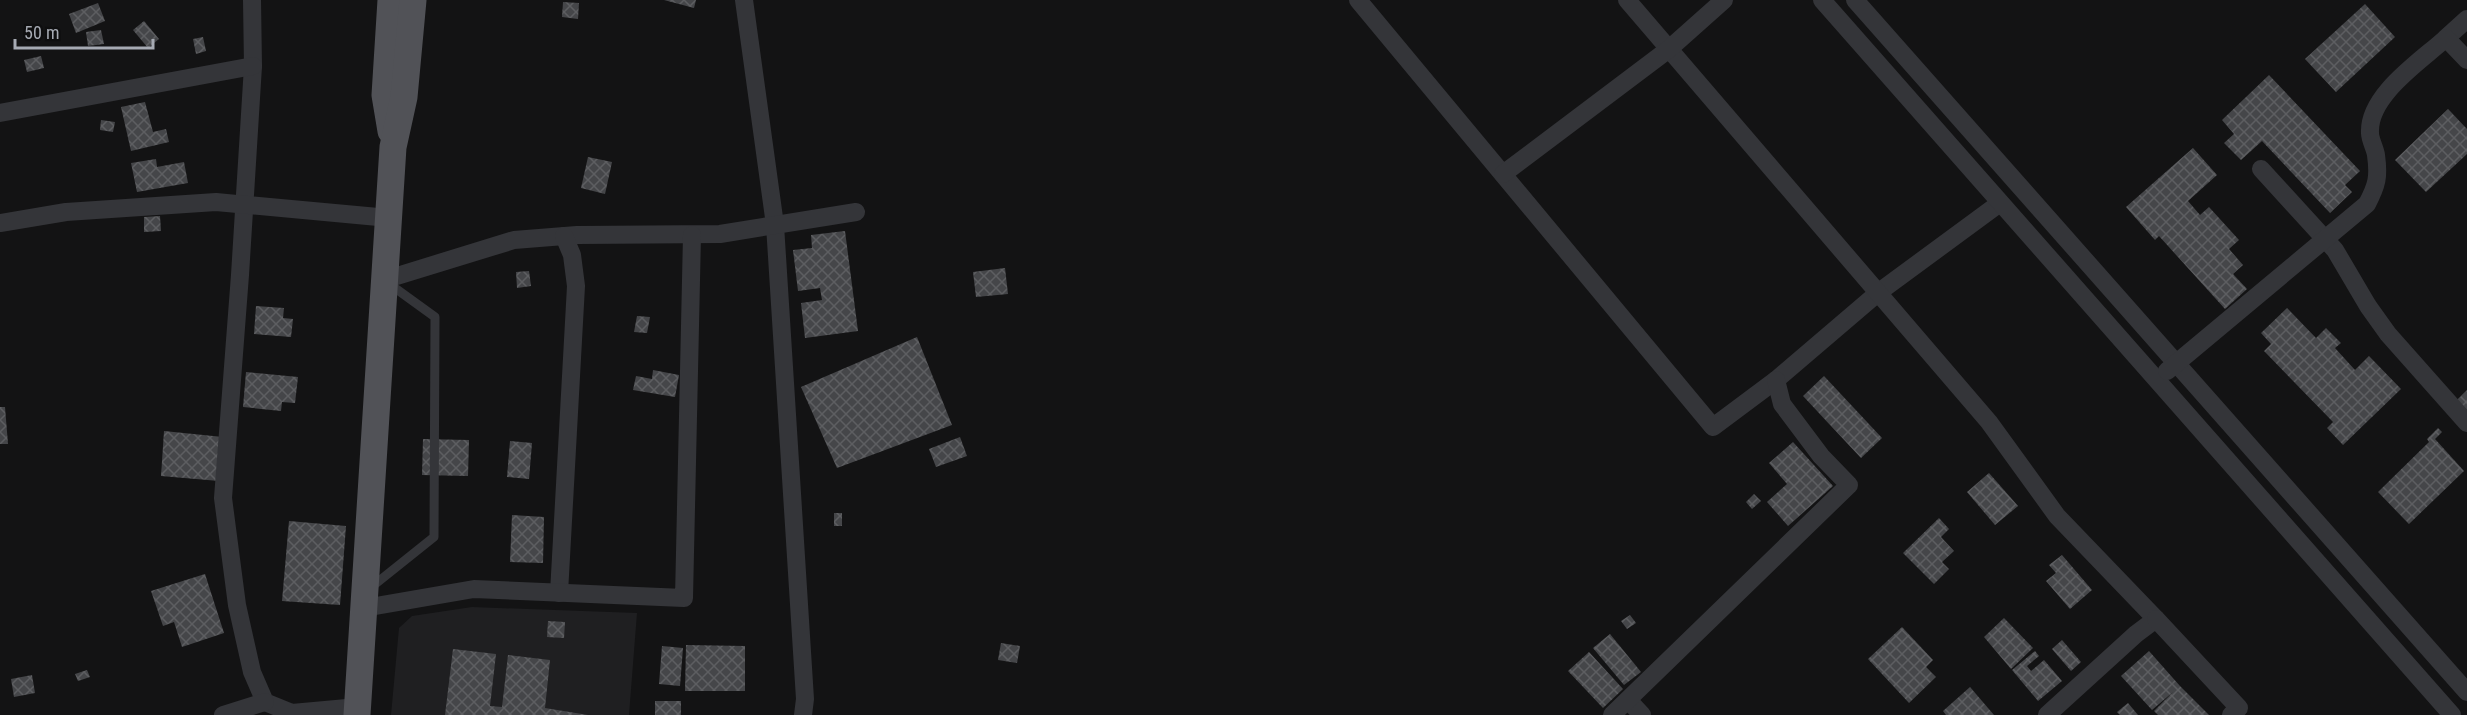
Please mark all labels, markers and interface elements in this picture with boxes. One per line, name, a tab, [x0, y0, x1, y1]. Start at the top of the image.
scale bar	[15, 12, 153, 50]
text: 50 m	[24, 22, 59, 43]

